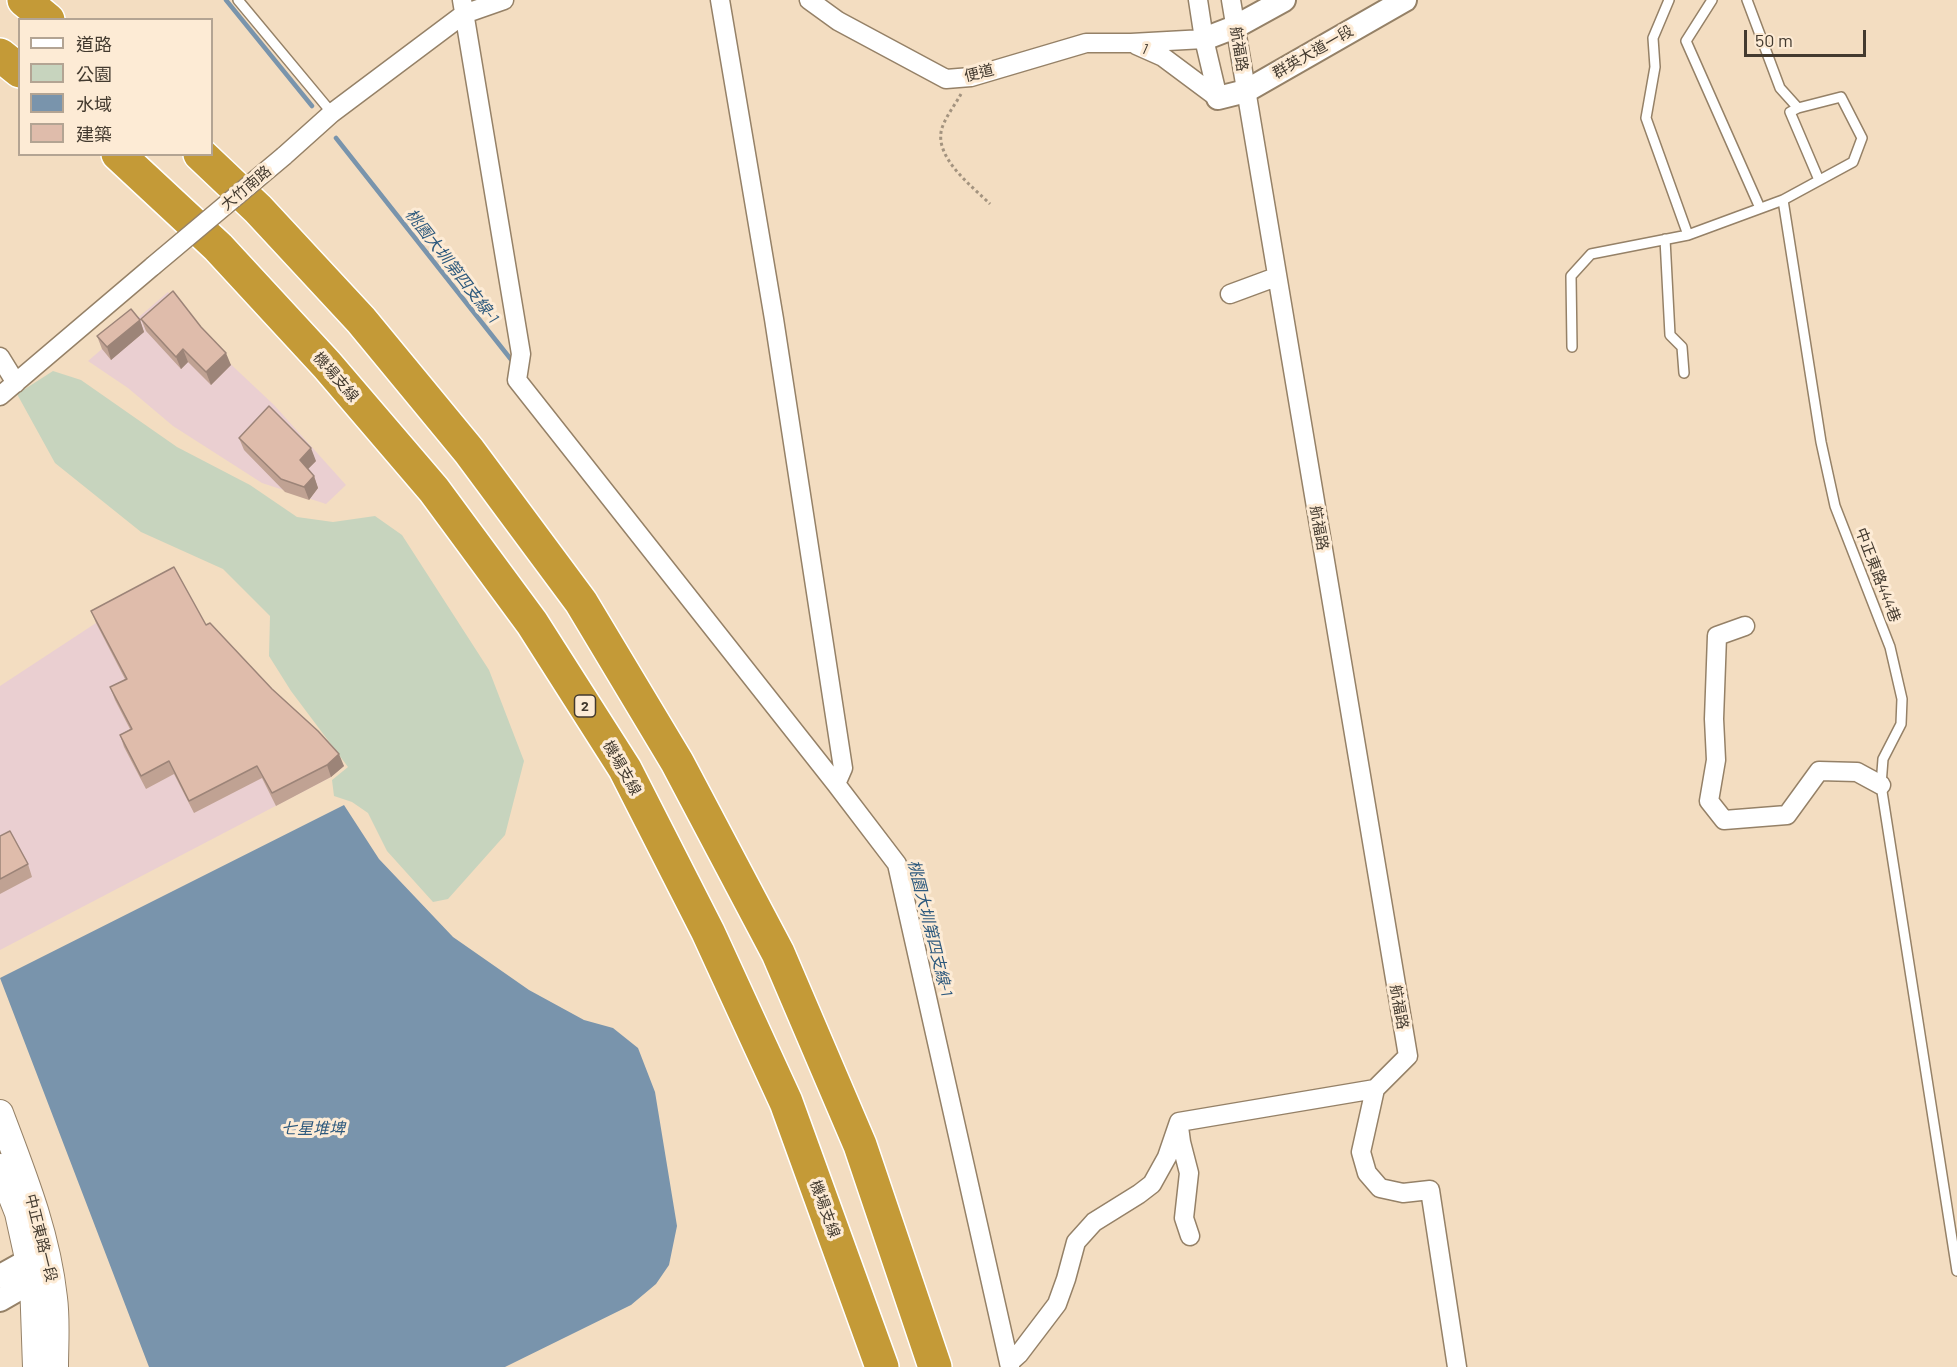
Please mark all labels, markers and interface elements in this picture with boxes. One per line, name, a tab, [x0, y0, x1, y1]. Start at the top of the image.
legend	[18, 18, 213, 156]
scale bar	[1747, 18, 1868, 56]
street label: 群英大道一段	[1270, 22, 1356, 82]
street label: 航福路	[1227, 25, 1251, 73]
text: 50 m	[1755, 29, 1793, 51]
text: 道路	[76, 33, 112, 55]
street label: 1	[1139, 40, 1151, 58]
street label: 便道	[962, 61, 996, 85]
text: 公園	[76, 63, 112, 85]
text: 水域	[76, 93, 112, 115]
text: 建築	[76, 123, 112, 145]
street label: 大竹南路	[217, 162, 275, 214]
water label: 桃園大圳第四支線-1	[401, 205, 503, 327]
street label: 機場支線	[310, 348, 362, 406]
street label: 航福路	[1306, 504, 1332, 552]
street label: 中正東路444巷	[1852, 525, 1904, 625]
road number: 2	[574, 695, 596, 717]
street label: 機場支線	[599, 738, 645, 798]
water label: 桃園大圳第四支線-1	[904, 858, 956, 998]
street label: 航福路	[1386, 983, 1412, 1031]
water label: 七星堆埤	[281, 1119, 345, 1139]
street label: 機場支線	[806, 1178, 844, 1240]
street label: 中正東路一段	[21, 1192, 61, 1284]

